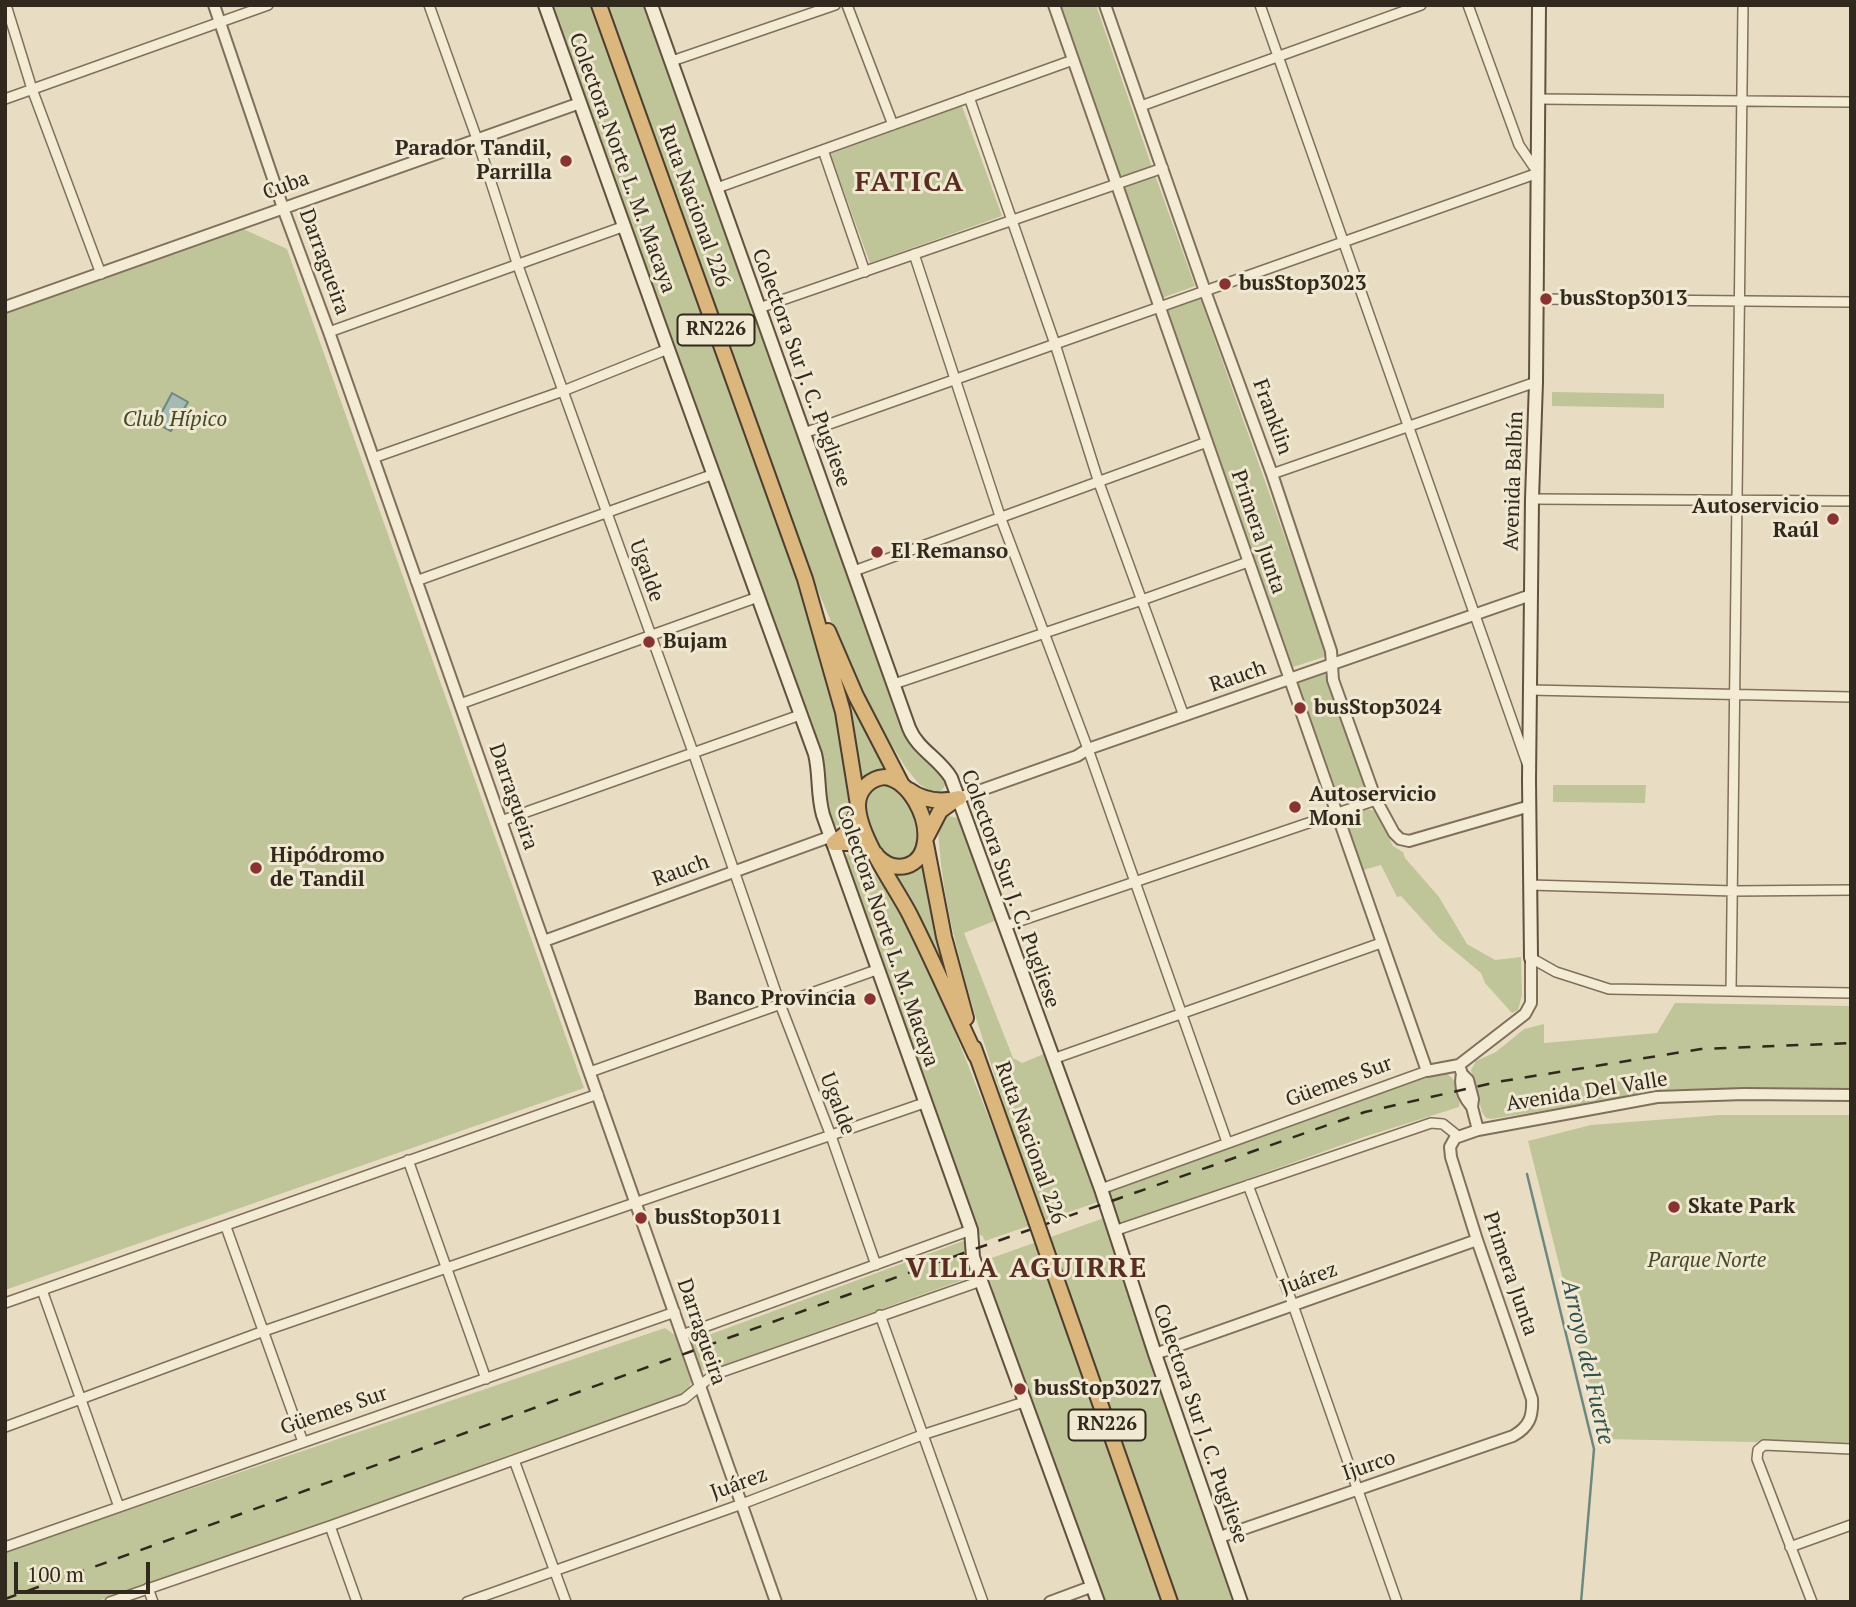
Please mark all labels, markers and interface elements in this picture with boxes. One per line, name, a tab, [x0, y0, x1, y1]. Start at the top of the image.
street label: Colectora Norte L. M. Macaya	[563, 29, 681, 297]
street label: Ruta Nacional 226	[653, 121, 735, 291]
place label: Parador Tandil, Parrilla	[395, 136, 552, 186]
marker: Parador Tandil, Parrilla	[558, 153, 574, 169]
street label: Cuba	[259, 166, 313, 206]
district label: FATICA	[856, 166, 964, 200]
street label: Darragueira	[293, 206, 355, 318]
street label: Colectora Sur J. C. Pugliese	[746, 245, 856, 491]
place label: busStop3023	[1239, 271, 1367, 297]
marker: busStop3023	[1217, 276, 1233, 292]
place label: busStop3013	[1560, 286, 1688, 312]
marker: busStop3013	[1538, 291, 1554, 307]
road number: RN226	[678, 314, 754, 346]
street label: Franklin	[1247, 376, 1297, 458]
park label: Club Hípico	[123, 407, 227, 433]
street label: Avenida Balbín	[1499, 411, 1529, 551]
street label: Primera Junta	[1225, 467, 1291, 597]
place label: Autoservicio Raúl	[1692, 494, 1819, 544]
marker: Autoservicio Raúl	[1825, 511, 1841, 527]
street label: Ugalde	[623, 536, 669, 606]
place label: El Remanso	[891, 539, 1008, 565]
marker: El Remanso	[869, 544, 885, 560]
place label: Bujam	[663, 629, 728, 655]
marker: Bujam	[641, 634, 657, 650]
street label: Rauch	[1206, 656, 1270, 698]
place label: busStop3024	[1314, 695, 1442, 721]
marker: busStop3024	[1292, 700, 1308, 716]
street label: Darragueira	[483, 740, 543, 854]
street label: Colectora Sur J. C. Pugliese	[955, 766, 1065, 1012]
place label: Autoservicio Moni	[1309, 782, 1436, 832]
marker: Autoservicio Moni	[1287, 799, 1303, 815]
street label: Colectora Norte L. M. Macaya	[830, 802, 944, 1070]
place label: Hipódromo de Tandil	[270, 843, 384, 893]
street label: Rauch	[649, 849, 713, 893]
marker: Hipódromo de Tandil	[248, 860, 264, 876]
place label: Banco Provincia	[694, 986, 856, 1012]
marker: Banco Provincia	[862, 991, 878, 1007]
street label: Güemes Sur	[1282, 1051, 1396, 1113]
street label: Ruta Nacional 226	[989, 1058, 1071, 1228]
street label: Avenida Del Valle	[1504, 1067, 1670, 1117]
street label: Ugalde	[814, 1069, 860, 1139]
place label: Skate Park	[1688, 1194, 1795, 1220]
marker: Skate Park	[1666, 1199, 1682, 1215]
place label: busStop3011	[655, 1205, 783, 1231]
street label: Primera Junta	[1477, 1209, 1543, 1339]
marker: busStop3011	[633, 1210, 649, 1226]
park label: Parque Norte	[1648, 1248, 1766, 1274]
district label: VILLA AGUIRRE	[907, 1252, 1147, 1286]
street label: Juárez	[1277, 1257, 1341, 1301]
street label: Darragueira	[671, 1275, 731, 1389]
water label: Arroyo del Fuerte	[1555, 1277, 1619, 1447]
street label: Colectora Sur J. C. Pugliese	[1147, 1301, 1253, 1547]
place label: busStop3027	[1034, 1376, 1162, 1402]
street label: Güemes Sur	[277, 1381, 391, 1441]
marker: busStop3027	[1012, 1381, 1028, 1397]
road number: RN226	[1068, 1410, 1146, 1441]
street label: Ijurco	[1339, 1445, 1399, 1487]
street label: Juárez	[707, 1462, 771, 1506]
scale bar	[18, 1548, 154, 1592]
text: 100 m	[27, 1560, 84, 1588]

